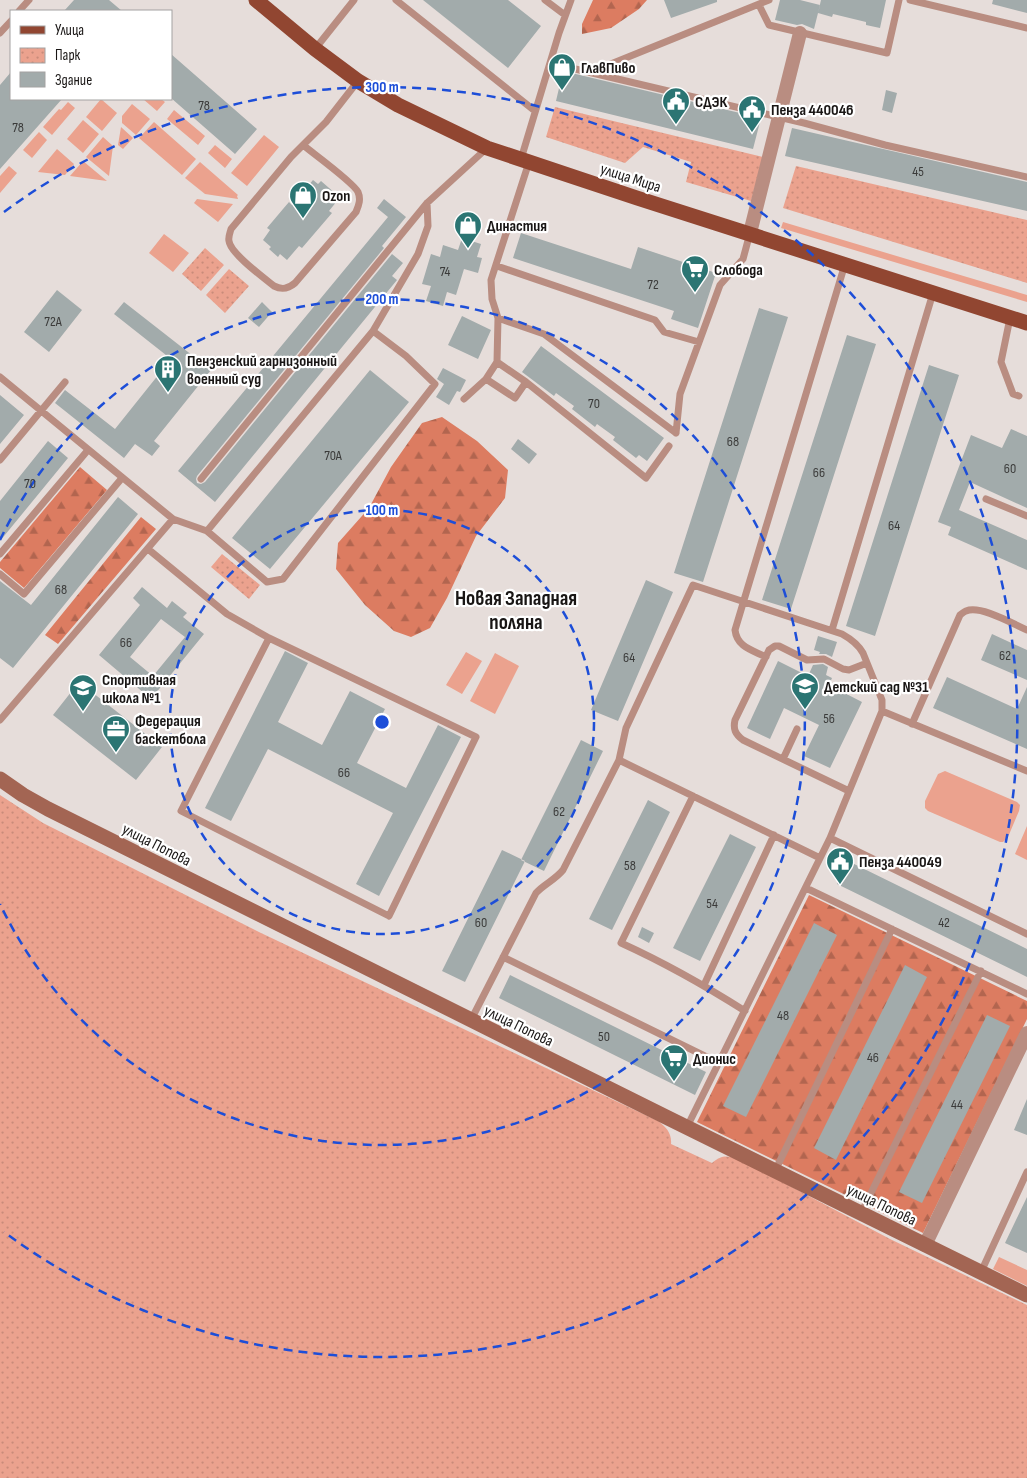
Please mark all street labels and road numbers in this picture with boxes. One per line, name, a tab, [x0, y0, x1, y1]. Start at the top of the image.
street label: улица Мира	[598, 160, 663, 197]
street label: улица Попова	[119, 820, 194, 871]
street label: улица Попова	[481, 1001, 556, 1051]
street label: улица Попова	[844, 1180, 919, 1230]

